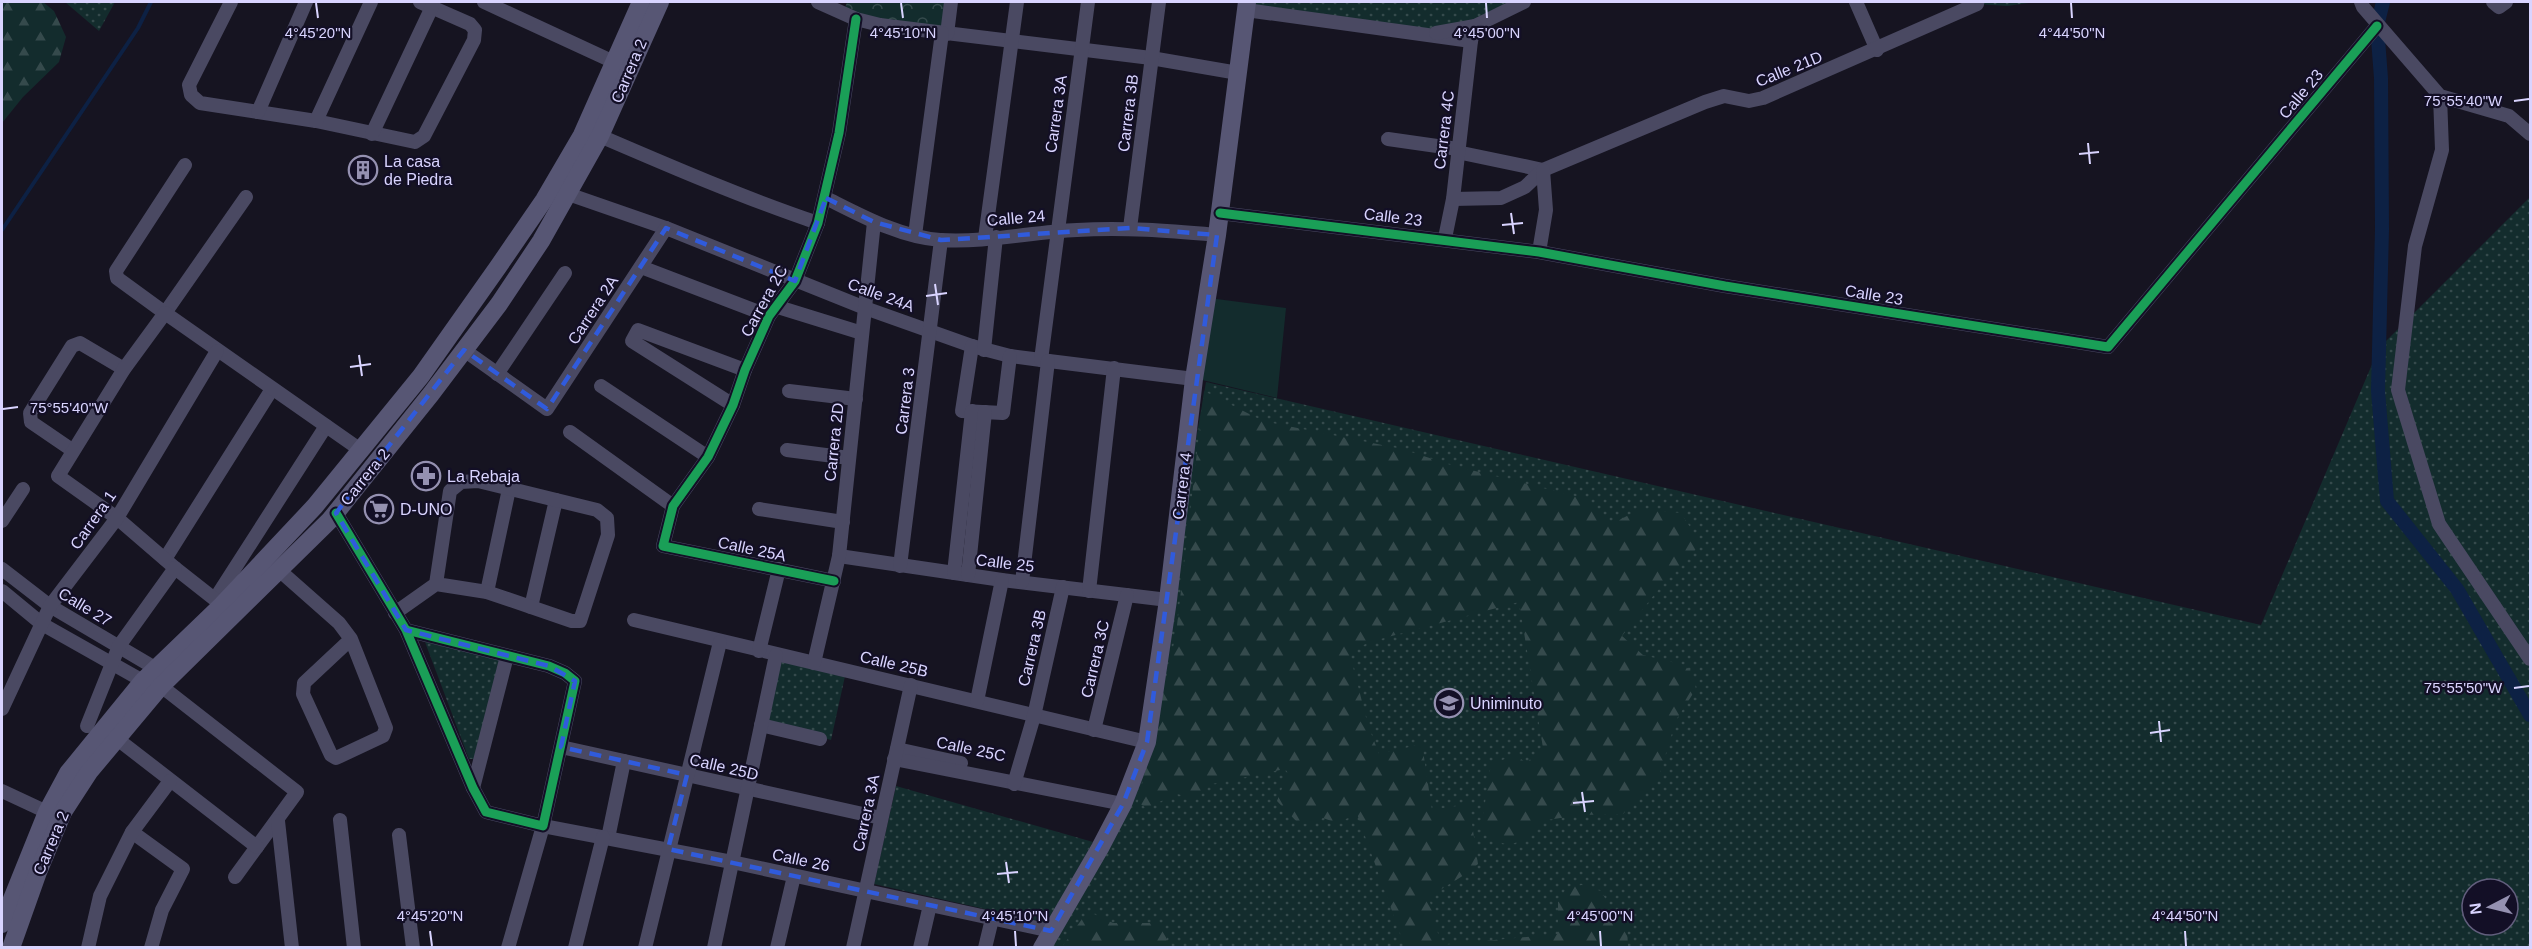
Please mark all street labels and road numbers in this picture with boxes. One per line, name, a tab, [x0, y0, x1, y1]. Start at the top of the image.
street label: Carrera 2	[608, 36, 650, 105]
street label: Calle 21D	[1753, 48, 1825, 90]
street label: Calle 23	[2276, 66, 2326, 122]
street label: Carrera 3B	[1115, 73, 1141, 153]
street label: Carrera 3A	[1042, 74, 1070, 154]
street label: Carrera 4C	[1431, 90, 1457, 170]
street label: Calle 23	[1363, 205, 1423, 229]
street label: Calle 24	[986, 207, 1046, 229]
street label: Carrera 2C	[737, 262, 791, 340]
street label: Carrera 2A	[565, 272, 622, 347]
street label: Calle 24A	[845, 275, 917, 315]
street label: Calle 23	[1844, 282, 1904, 308]
street label: Carrera 3	[892, 366, 918, 436]
street label: Carrera 2D	[821, 402, 847, 482]
street label: Carrera 2	[337, 445, 393, 509]
street label: Carrera 4	[1169, 451, 1195, 521]
street label: Carrera 1	[67, 487, 119, 553]
street label: Calle 25A	[716, 533, 788, 565]
street label: Calle 25	[975, 551, 1035, 575]
street label: Calle 27	[55, 585, 115, 629]
street label: Carrera 3B	[1015, 608, 1049, 688]
street label: Carrera 3C	[1078, 619, 1112, 699]
street label: Calle 25B	[858, 648, 930, 680]
street label: Calle 25C	[935, 733, 1007, 765]
street label: Calle 25D	[688, 751, 760, 783]
street label: Carrera 3A	[850, 773, 883, 853]
street label: Carrera 2	[30, 808, 72, 877]
street label: Calle 26	[771, 846, 832, 874]

